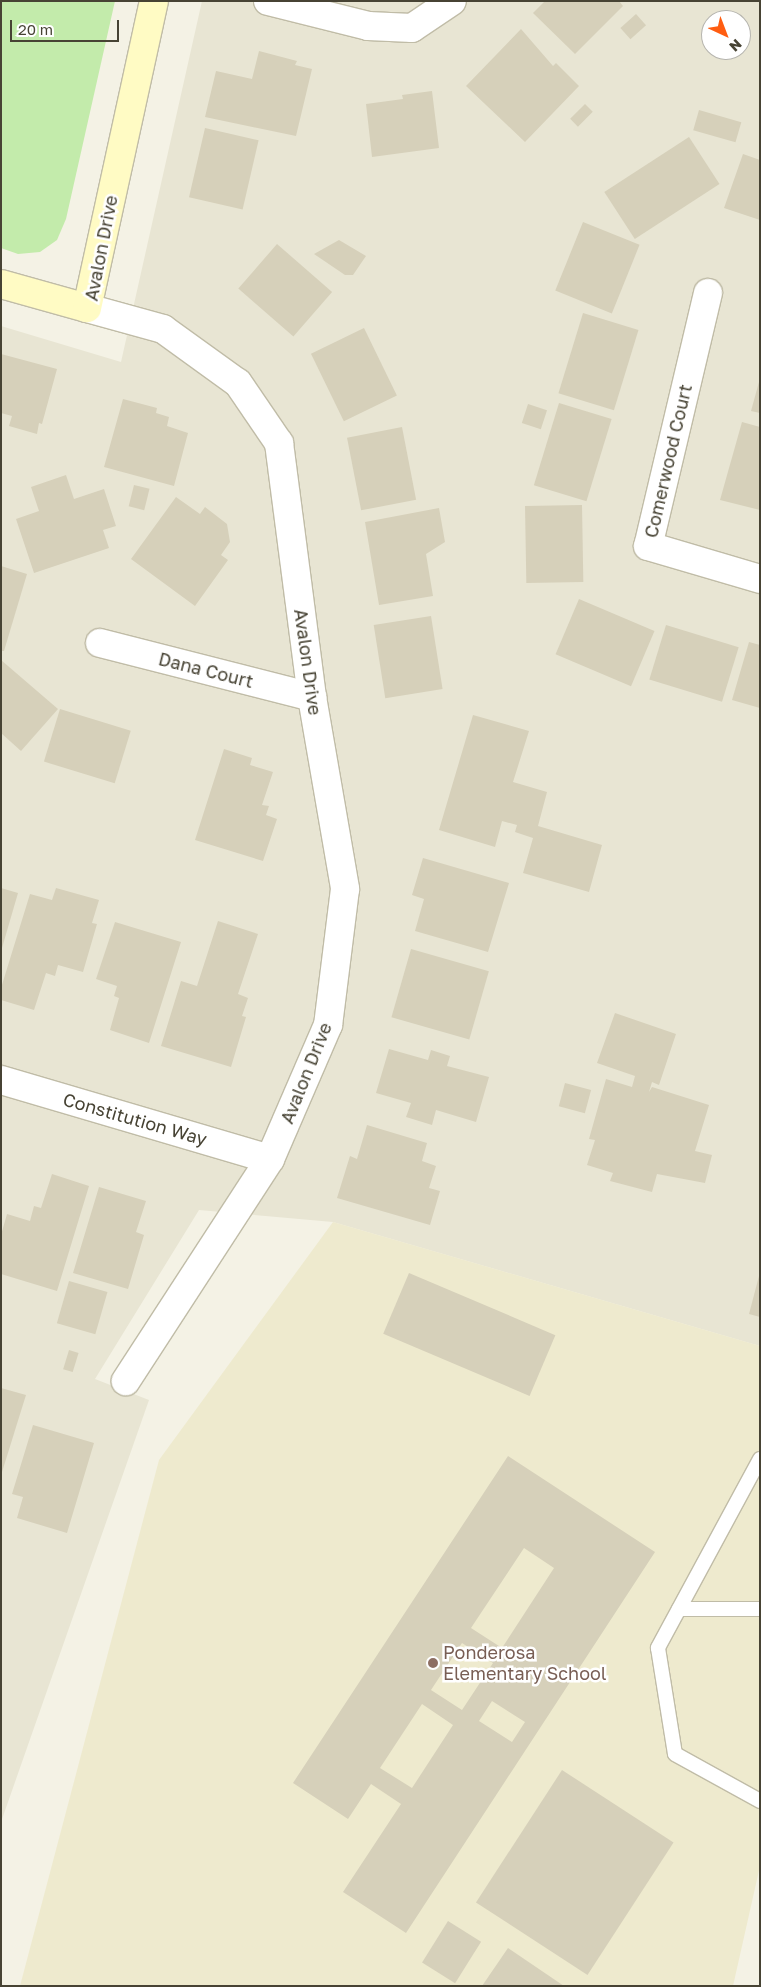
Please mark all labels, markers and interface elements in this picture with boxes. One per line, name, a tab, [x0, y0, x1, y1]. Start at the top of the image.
scale bar	[12, 10, 121, 42]
north arrow	[701, 10, 751, 60]
text: 20 m	[18, 20, 53, 38]
text: N	[726, 36, 746, 55]
street label: Avalon Drive	[80, 193, 122, 303]
street label: Comerwood Court	[640, 382, 696, 540]
street label: Avalon Drive	[290, 607, 326, 717]
street label: Dana Court	[156, 648, 256, 692]
street label: Avalon Drive	[276, 1019, 336, 1127]
street label: Constitution Way	[61, 1088, 209, 1150]
place label: Ponderosa Elementary School	[443, 1642, 607, 1685]
marker: Ponderosa Elementary School	[427, 1657, 439, 1669]

